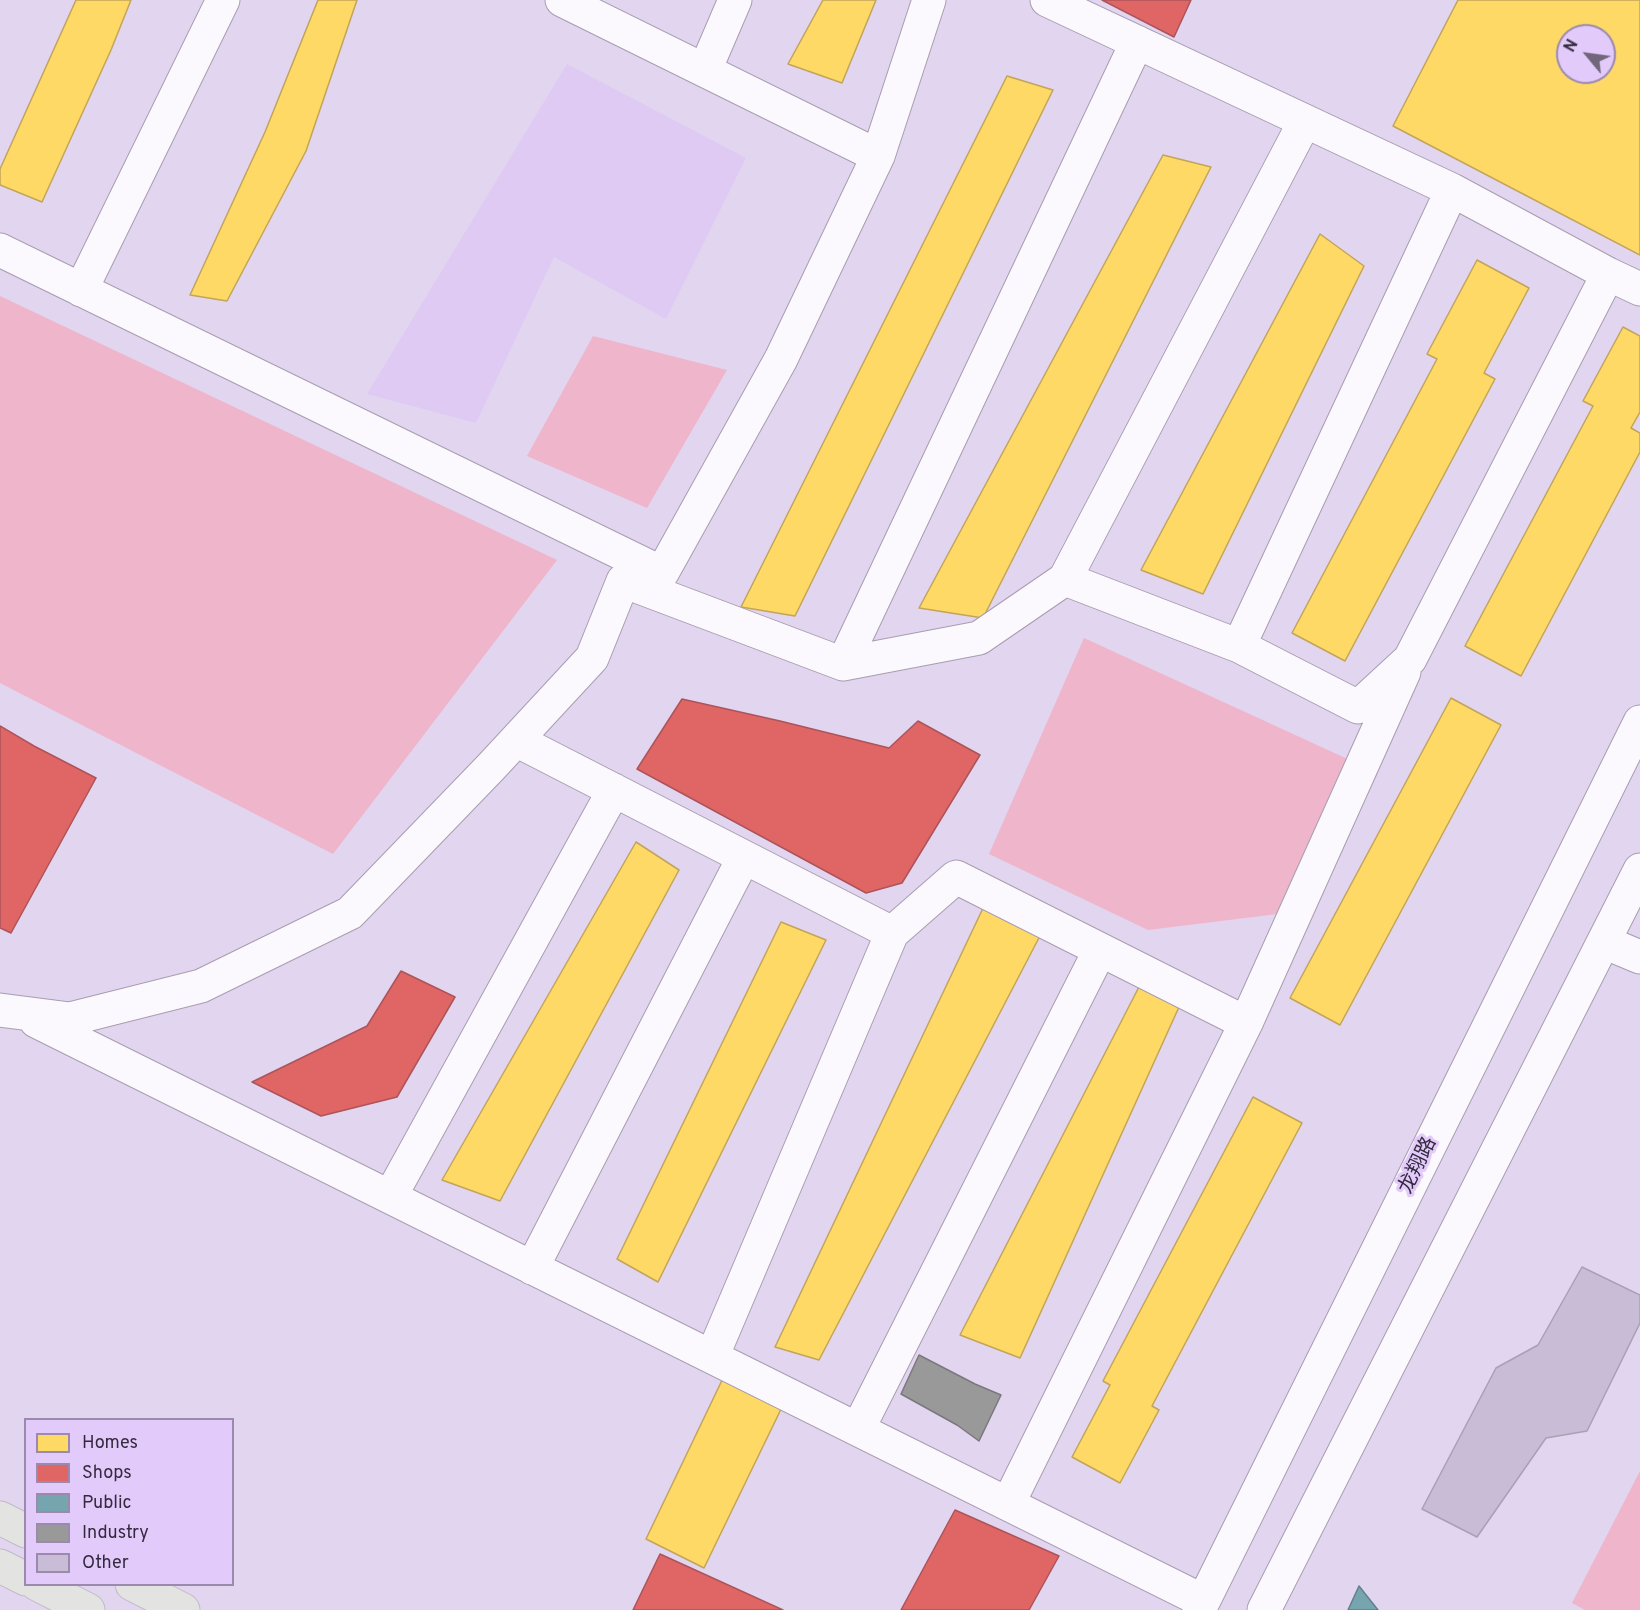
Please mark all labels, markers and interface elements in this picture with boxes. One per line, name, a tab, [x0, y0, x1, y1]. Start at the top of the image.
north arrow	[1556, 24, 1616, 84]
text: N	[1560, 36, 1584, 56]
street label: 龙翔路	[1395, 1134, 1443, 1198]
legend	[24, 1418, 234, 1586]
text: Homes	[82, 1432, 138, 1455]
text: Shops	[82, 1462, 132, 1485]
text: Public	[82, 1492, 132, 1515]
text: Industry	[82, 1522, 149, 1545]
text: Other	[82, 1552, 129, 1575]

